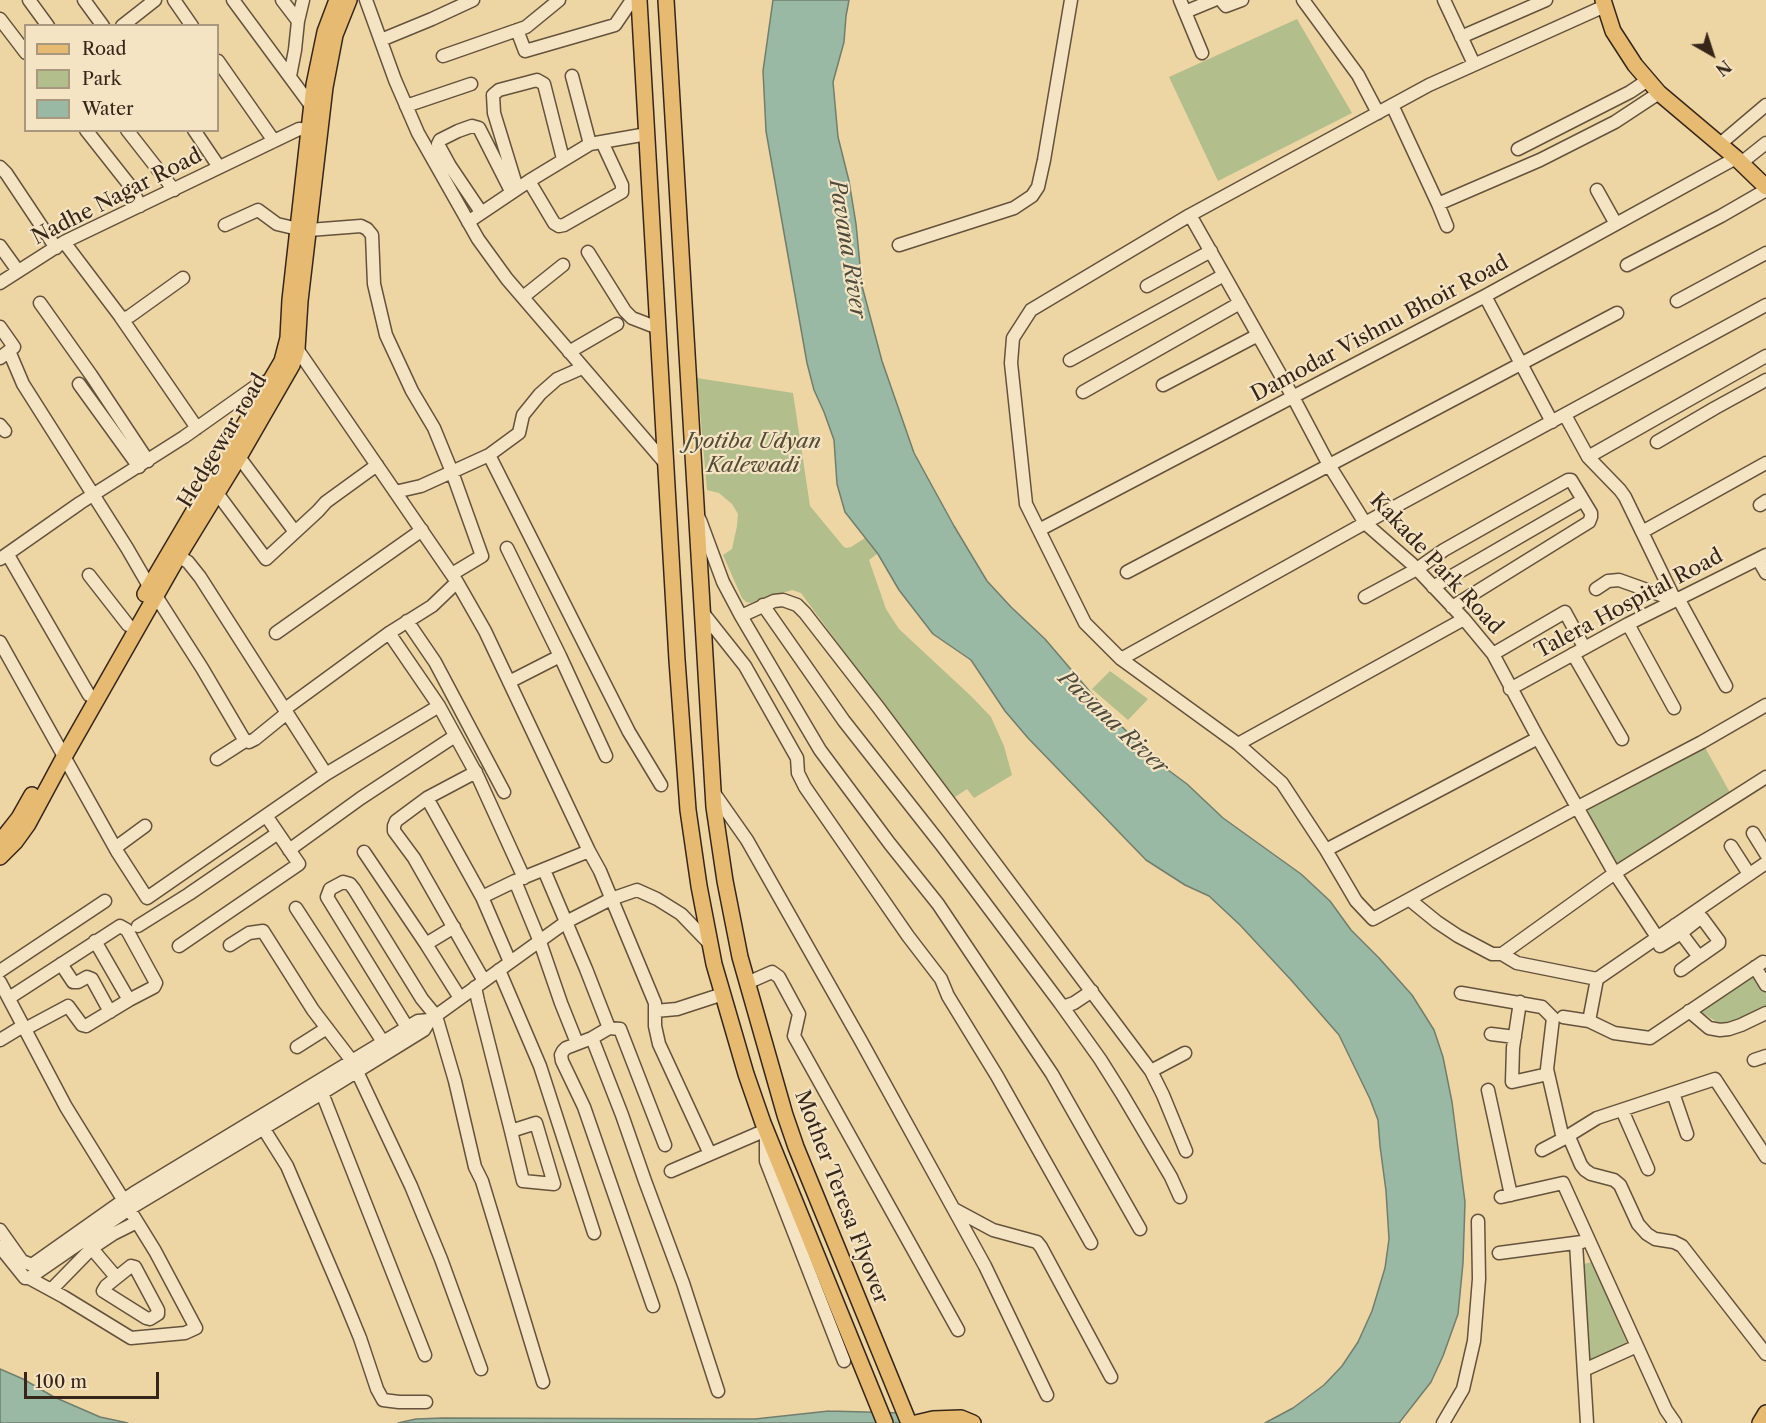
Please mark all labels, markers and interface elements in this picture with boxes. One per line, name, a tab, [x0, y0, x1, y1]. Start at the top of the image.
legend	[24, 24, 219, 132]
north arrow	[1682, 24, 1742, 84]
text: Road	[82, 38, 127, 60]
text: N	[1712, 56, 1735, 80]
text: Park	[82, 68, 121, 90]
text: Water	[82, 98, 134, 120]
street label: Nadhe Nagar Road	[28, 143, 206, 251]
water label: Pavana River	[823, 178, 871, 320]
street label: Damodar Vishnu Bhoir Road	[1247, 250, 1513, 408]
street label: Hedgewar road	[173, 369, 273, 513]
park label: Jyotiba Udyan Kalewadi	[685, 429, 821, 479]
street label: Kakade Park Road	[1364, 488, 1508, 640]
street label: Talera Hospital Road	[1531, 544, 1727, 664]
water label: Pavana River	[1053, 665, 1173, 781]
street label: Mother Teresa Flyover	[789, 1087, 893, 1307]
scale bar	[27, 1360, 162, 1398]
text: 100 m	[35, 1371, 87, 1393]

